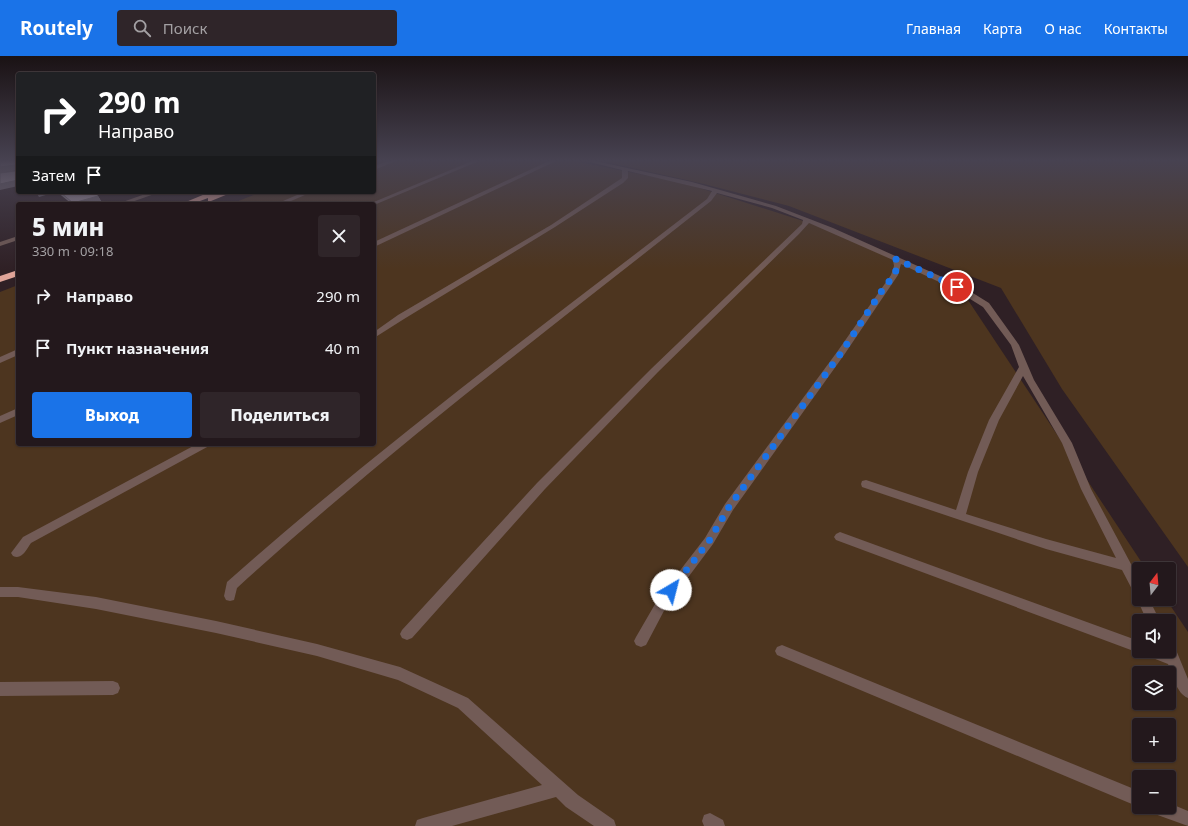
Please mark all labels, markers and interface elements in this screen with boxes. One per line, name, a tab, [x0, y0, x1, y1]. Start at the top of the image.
search box	[117, 10, 397, 46]
text: Routely	[20, 15, 93, 41]
icon: search	[131, 17, 153, 39]
text: Поиск	[163, 18, 207, 38]
text: Главная	[906, 19, 961, 38]
text: Карта	[983, 19, 1022, 38]
text: О нас	[1044, 19, 1082, 38]
text: Контакты	[1104, 19, 1168, 38]
text: 290 m	[98, 83, 181, 121]
icon: right	[32, 88, 84, 140]
text: Направо	[98, 119, 174, 143]
icon: arrive	[83, 164, 105, 186]
text: Затем	[32, 165, 75, 185]
text: 5 мин	[32, 210, 104, 243]
button: close	[318, 215, 360, 257]
text: 330 m · 09:18	[32, 242, 113, 260]
pin	[940, 270, 974, 304]
icon: arrive	[946, 276, 968, 298]
icon: right	[32, 285, 54, 307]
text: Направо	[66, 286, 133, 306]
text: 290 m	[316, 286, 360, 306]
icon: arrive	[32, 337, 54, 359]
text: Пункт назначения	[66, 338, 209, 358]
text: 40 m	[325, 338, 360, 358]
button: Выход	[32, 392, 192, 438]
button: Поделиться	[200, 392, 360, 438]
north arrow	[1132, 562, 1176, 606]
map controls	[1132, 562, 1176, 814]
position arrow	[650, 569, 692, 611]
button: sound	[1132, 614, 1176, 658]
button: layers	[1132, 666, 1176, 710]
button: +	[1132, 718, 1176, 762]
button: −	[1132, 770, 1176, 814]

